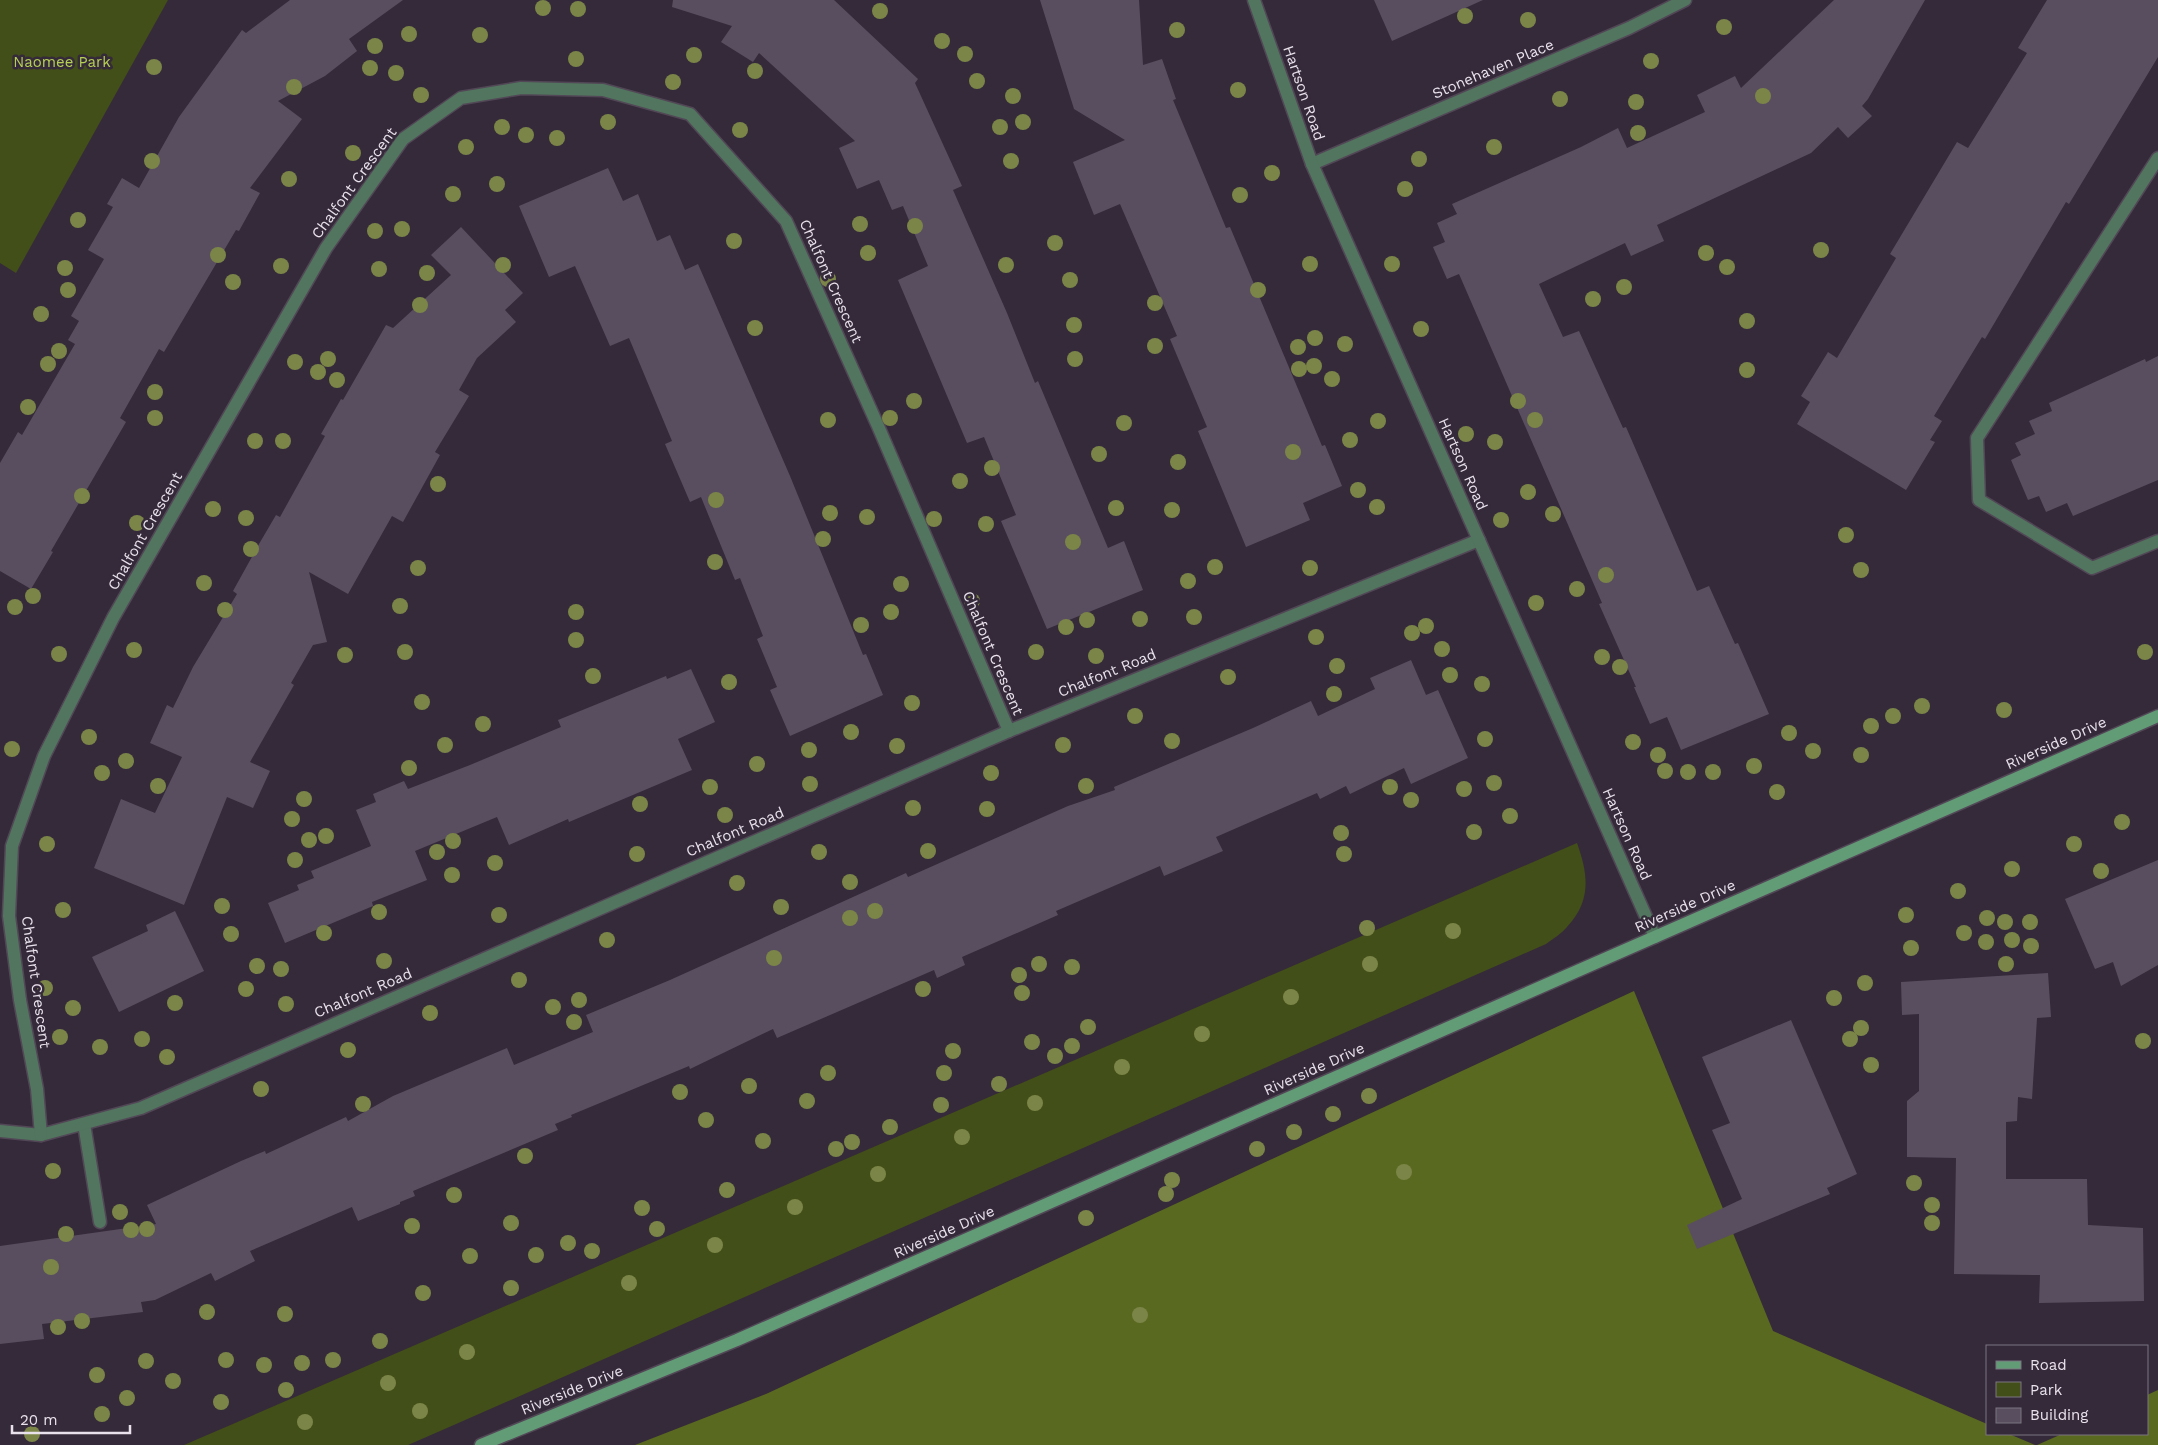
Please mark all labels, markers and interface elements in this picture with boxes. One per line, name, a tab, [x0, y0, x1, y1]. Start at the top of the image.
street label: Stonehaven Place	[1429, 35, 1557, 103]
street label: Hartson Road	[1279, 43, 1329, 143]
park label: Naomee Park	[13, 53, 111, 71]
street label: Chalfont Crescent	[308, 123, 401, 242]
street label: Chalfont Crescent	[796, 217, 867, 346]
street label: Hartson Road	[1435, 415, 1491, 513]
street label: Chalfont Crescent	[104, 468, 186, 593]
street label: Chalfont Crescent	[959, 588, 1028, 718]
street label: Chalfont Road	[1055, 645, 1159, 701]
street label: Riverside Drive	[2003, 713, 2109, 773]
street label: Hartson Road	[1599, 785, 1655, 883]
street label: Chalfont Road	[683, 803, 787, 861]
street label: Riverside Drive	[1632, 876, 1738, 936]
street label: Chalfont Crescent	[18, 915, 54, 1050]
street label: Chalfont Road	[311, 964, 415, 1022]
street label: Riverside Drive	[1261, 1039, 1367, 1099]
street label: Riverside Drive	[891, 1202, 997, 1262]
legend	[1986, 1345, 2148, 1435]
text: Road	[2030, 1356, 2067, 1374]
street label: Riverside Drive	[518, 1361, 626, 1419]
text: Park	[2030, 1381, 2063, 1399]
scale bar	[12, 1402, 130, 1434]
text: Building	[2030, 1406, 2088, 1424]
text: 20 m	[20, 1411, 58, 1429]

